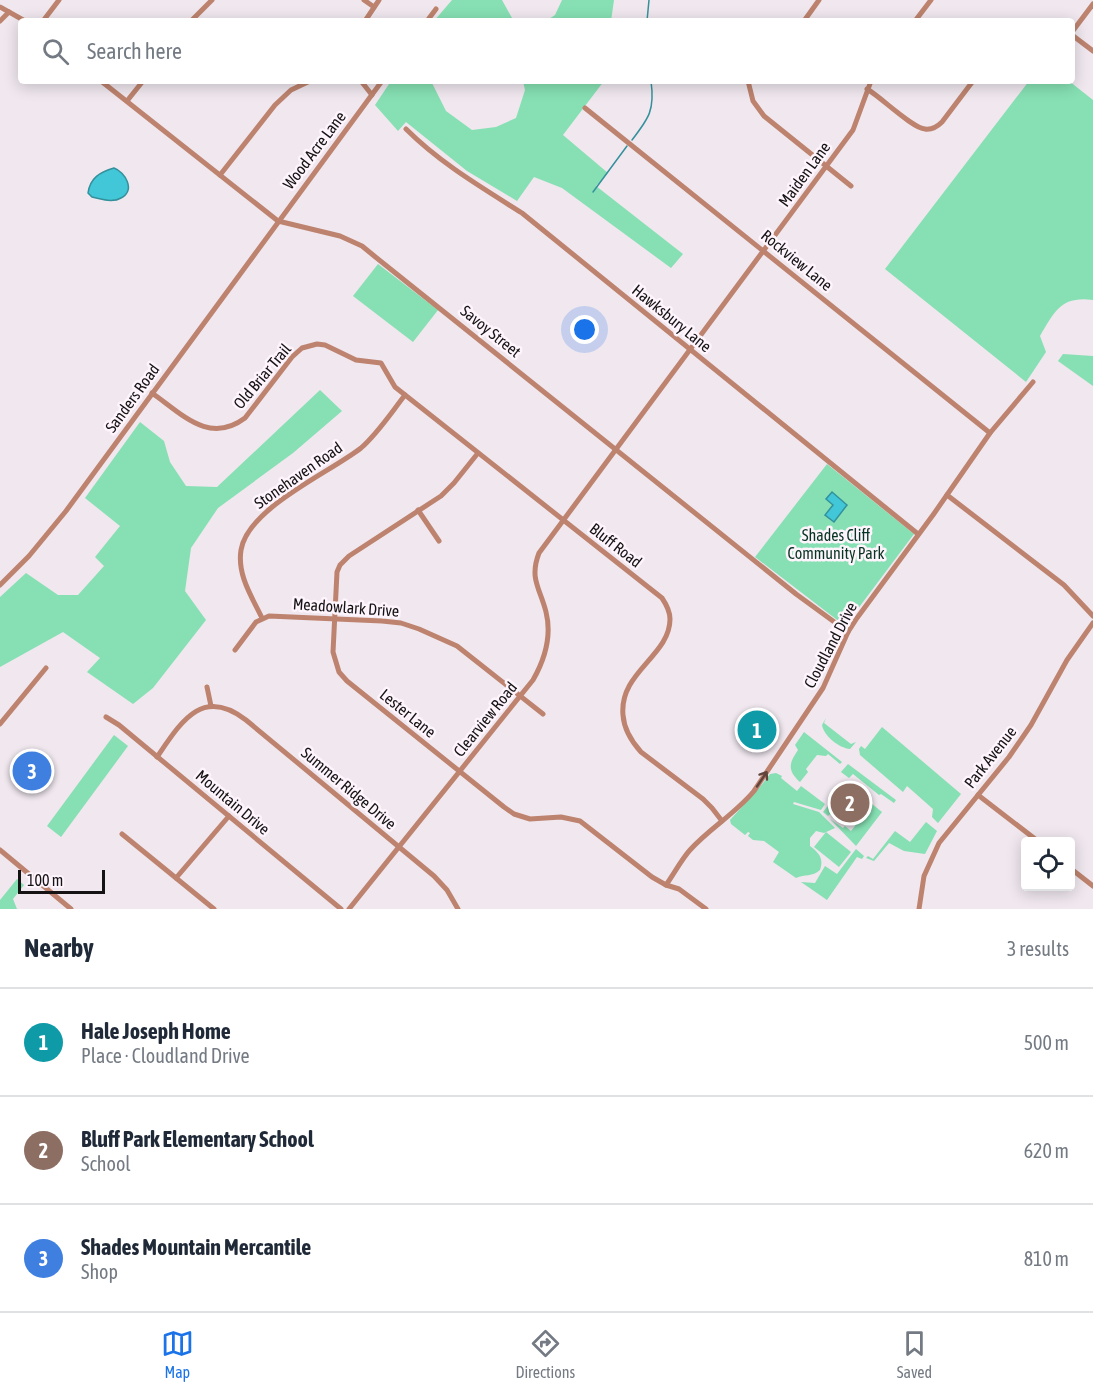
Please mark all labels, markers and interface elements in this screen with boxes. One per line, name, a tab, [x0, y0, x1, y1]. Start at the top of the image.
search box	[18, 18, 1075, 84]
icon: search	[39, 35, 72, 68]
text: Search here	[87, 38, 182, 64]
street label: Wood Acre Lane	[279, 108, 349, 192]
street label: Maiden Lane	[775, 138, 833, 210]
street label: Rockview Lane	[758, 226, 836, 294]
street label: Hawksbury Lane	[628, 281, 715, 356]
street label: Savoy Street	[457, 301, 525, 362]
your location	[570, 315, 599, 344]
street label: Old Briar Trail	[230, 339, 295, 412]
street label: Sanders Road	[101, 360, 163, 436]
street label: Stonehaven Road	[251, 438, 345, 512]
street label: Bluff Road	[586, 519, 646, 571]
park label: Shades Cliff Community Park	[787, 526, 885, 563]
street label: Meadowlark Drive	[292, 594, 400, 620]
street label: Cloudland Drive	[800, 599, 860, 691]
street label: Clearview Road	[450, 678, 520, 760]
street label: Lester Lane	[377, 685, 439, 741]
pin: 1	[738, 708, 777, 752]
street label: Park Avenue	[960, 723, 1020, 791]
street label: Summer Ridge Drive	[297, 743, 400, 834]
pin: 3	[12, 748, 51, 794]
street label: Mountain Drive	[193, 766, 273, 838]
one-way arrow	[756, 772, 768, 788]
pin: 2	[830, 780, 870, 826]
map controls	[1021, 837, 1075, 891]
button: locate	[1021, 837, 1075, 891]
scale bar	[18, 867, 105, 894]
text: 100 m	[27, 871, 63, 889]
text: Nearby	[24, 933, 94, 963]
text: 3 results	[1007, 937, 1069, 960]
text: Hale Joseph Home	[81, 1018, 231, 1044]
text: 1	[39, 1031, 48, 1054]
text: 500 m	[1024, 1031, 1069, 1054]
text: Place · Cloudland Drive	[81, 1044, 250, 1067]
text: Bluff Park Elementary School	[81, 1126, 314, 1152]
text: 2	[39, 1139, 48, 1162]
text: 620 m	[1024, 1139, 1069, 1162]
text: School	[81, 1152, 131, 1175]
text: Shades Mountain Mercantile	[81, 1234, 311, 1260]
text: 3	[39, 1247, 48, 1270]
text: 810 m	[1024, 1247, 1069, 1270]
text: Shop	[81, 1260, 118, 1283]
tab: Map	[161, 1327, 194, 1381]
tab: Directions	[515, 1327, 575, 1381]
tab: Saved	[897, 1327, 932, 1381]

